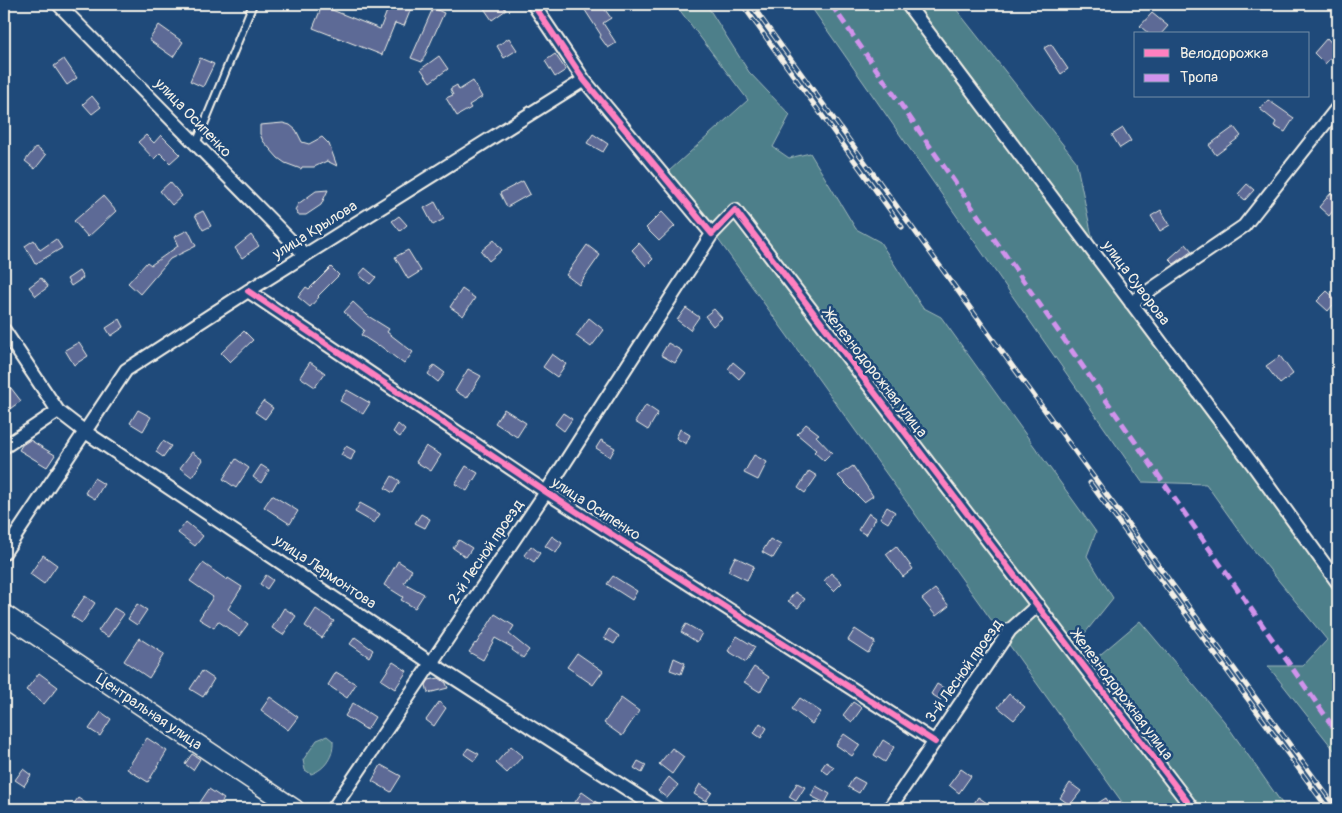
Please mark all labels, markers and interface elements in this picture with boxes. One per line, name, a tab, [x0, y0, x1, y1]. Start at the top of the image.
legend	[1134, 32, 1310, 98]
text: Велодорожка	[1180, 44, 1268, 63]
text: Тропа	[1180, 68, 1218, 87]
street label: улица Осипенко	[150, 74, 236, 162]
street label: улица Крылова	[268, 196, 361, 264]
street label: улица Суворова	[1097, 236, 1174, 329]
street label: Железнодорожная улица	[818, 303, 931, 441]
street label: улица Осипенко	[547, 473, 644, 545]
street label: 2-й Лесной проезд	[444, 496, 528, 608]
street label: улица Лермонтова	[269, 530, 380, 613]
street label: 3-й Лесной проезд	[921, 616, 1007, 726]
street label: Железнодорожная улица	[1066, 624, 1177, 764]
street label: Центральная улица	[92, 669, 206, 755]

